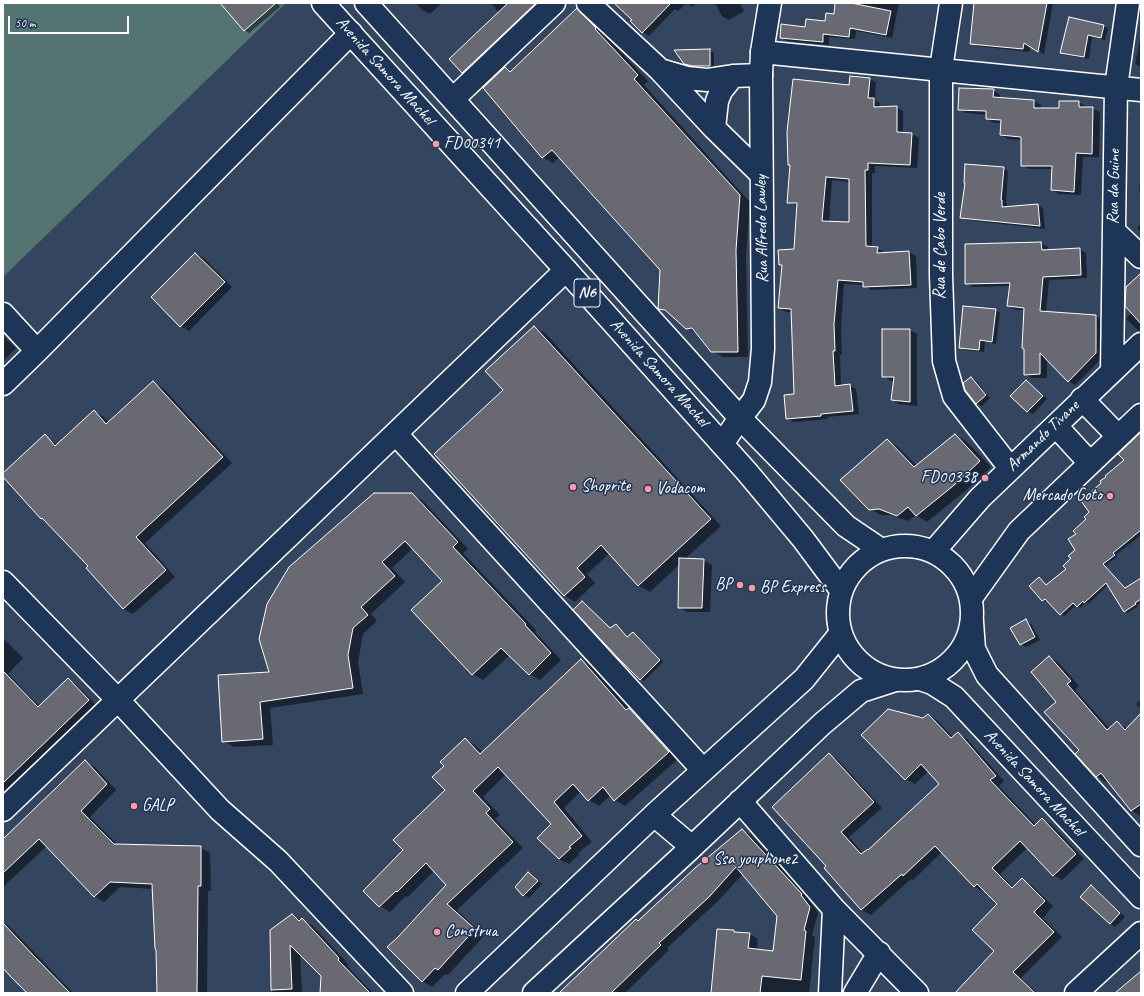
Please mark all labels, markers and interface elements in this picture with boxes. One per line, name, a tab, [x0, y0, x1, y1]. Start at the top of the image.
scale bar	[10, 8, 131, 34]
street label: Avenida Samora Machel	[331, 13, 439, 129]
text: 50 m	[15, 15, 35, 31]
place label: FD00341	[444, 134, 500, 154]
marker: FD00341	[431, 139, 441, 149]
street label: Rua da Guine	[1103, 149, 1125, 225]
street label: Rua Alfredo Lawley	[751, 175, 773, 283]
street label: Rua de Cabo Verde	[931, 193, 951, 299]
road number: N6	[574, 279, 600, 307]
street label: Avenida Samora Machel	[605, 315, 713, 431]
street label: Armando Tivane	[1002, 396, 1084, 476]
place label: FD00338	[921, 468, 977, 488]
marker: FD00338	[980, 473, 990, 483]
place label: Shoprite	[581, 477, 630, 497]
place label: Vodacom	[656, 479, 705, 499]
marker: Shoprite	[568, 482, 578, 492]
marker: Vodacom	[643, 484, 653, 494]
place label: Mercado Goto	[1023, 486, 1102, 506]
marker: Mercado Goto	[1105, 491, 1115, 501]
place label: BP	[715, 575, 732, 595]
place label: BP Express	[760, 578, 825, 598]
marker: BP	[735, 580, 745, 590]
marker: BP Express	[747, 583, 757, 593]
street label: Avenida Samora Machel	[979, 725, 1089, 841]
place label: GALP	[142, 796, 173, 816]
marker: GALP	[129, 801, 139, 811]
place label: Ssa youphone2	[713, 850, 797, 870]
marker: Ssa youphone2	[700, 855, 710, 865]
place label: Construa	[445, 922, 497, 942]
marker: Construa	[432, 927, 442, 937]

